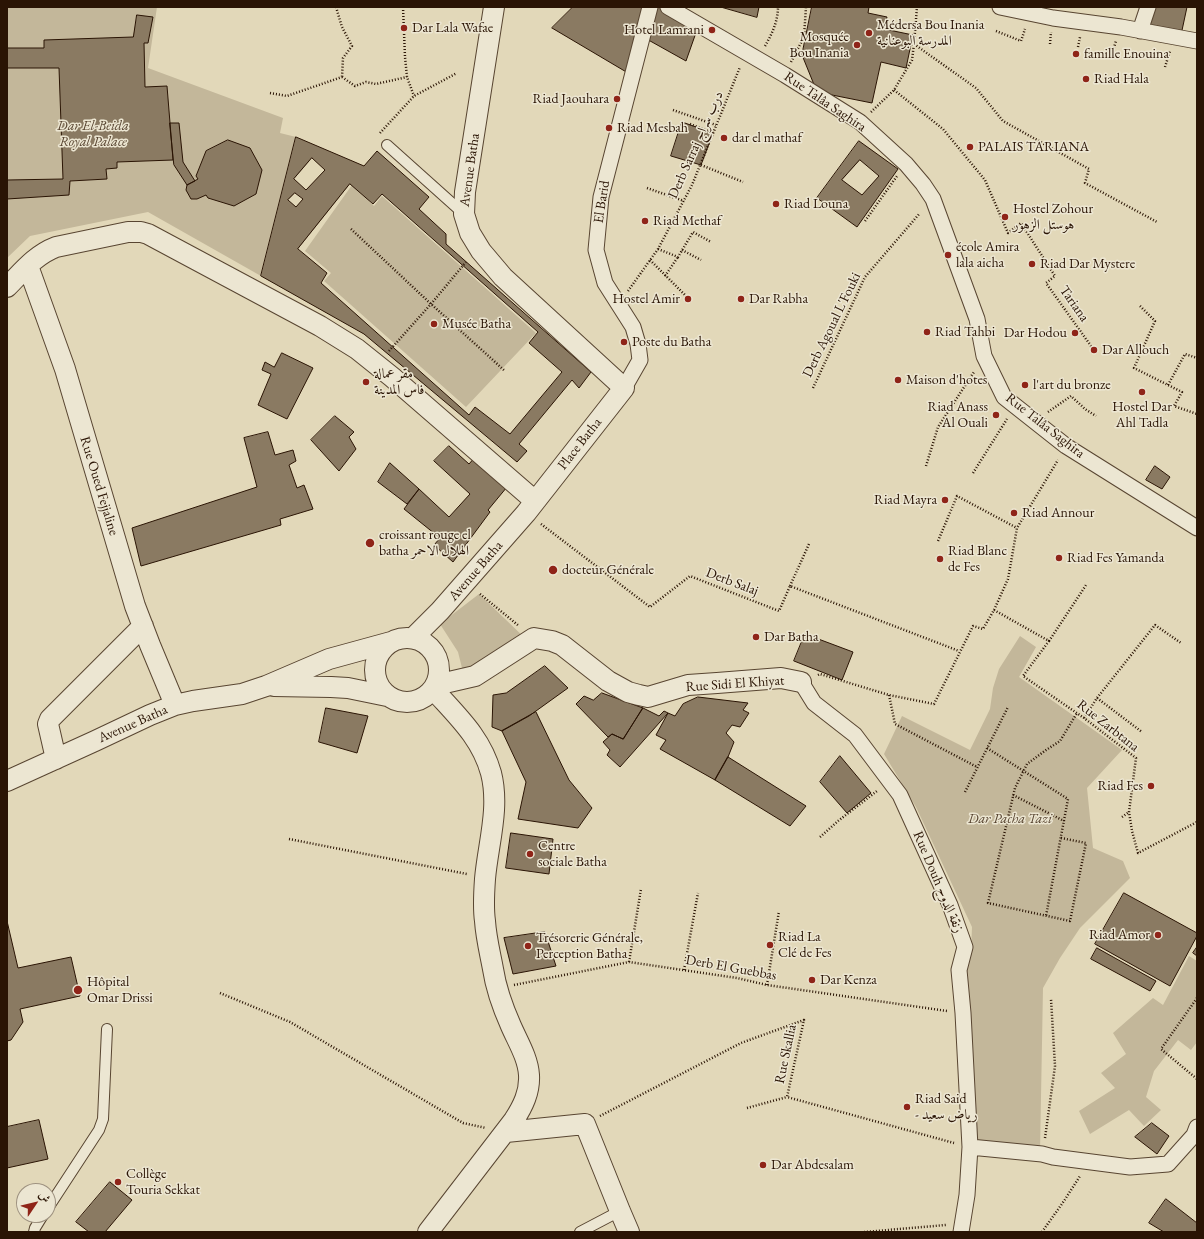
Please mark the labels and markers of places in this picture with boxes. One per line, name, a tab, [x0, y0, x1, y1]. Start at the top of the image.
place label: Médersa Bou Inania المدرسة البوعنانية	[877, 17, 984, 50]
place label: Dar Lala Wafae	[412, 20, 493, 36]
place label: Hotel Lamrani	[624, 22, 704, 38]
marker: Dar Lala Wafae	[399, 23, 409, 33]
marker: Hotel Lamrani	[707, 25, 717, 35]
marker: Médersa Bou Inania المدرسة البوعنانية	[864, 28, 874, 38]
place label: Mosquée Bou Inania	[790, 29, 849, 62]
marker: Mosquée Bou Inania	[852, 40, 862, 50]
place label: famille Enouina	[1084, 46, 1169, 62]
marker: famille Enouina	[1071, 49, 1081, 59]
place label: Riad Hala	[1094, 71, 1149, 87]
marker: Riad Hala	[1081, 74, 1091, 84]
place label: Riad Jaouhara	[532, 91, 609, 107]
marker: Riad Jaouhara	[612, 94, 622, 104]
place label: Riad Mesbah	[617, 120, 688, 136]
marker: Riad Mesbah	[604, 123, 614, 133]
place label: dar el mathaf	[732, 130, 802, 146]
marker: dar el mathaf	[719, 133, 729, 143]
place label: PALAIS TARIANA	[978, 139, 1089, 155]
marker: PALAIS TARIANA	[965, 142, 975, 152]
place label: Riad Louna	[784, 196, 848, 212]
marker: Riad Louna	[771, 199, 781, 209]
place label: Hostel Zohour هوستل الزهور	[1013, 201, 1093, 234]
marker: Hostel Zohour هوستل الزهور	[1000, 212, 1010, 222]
place label: Riad Methaf	[653, 213, 721, 229]
marker: Riad Methaf	[640, 216, 650, 226]
place label: école Amira lala aicha	[956, 239, 1019, 272]
marker: école Amira lala aicha	[943, 250, 953, 260]
place label: Riad Dar Mystere	[1040, 256, 1135, 272]
marker: Riad Dar Mystere	[1027, 259, 1037, 269]
place label: Hostel Amir	[613, 291, 680, 307]
place label: Dar Rabha	[749, 291, 808, 307]
marker: Hostel Amir	[683, 294, 693, 304]
marker: Dar Rabha	[736, 294, 746, 304]
place label: Musée Batha	[442, 316, 511, 332]
marker: Musée Batha	[429, 319, 439, 329]
place label: Riad Tahbi	[935, 324, 995, 340]
place label: Dar Hodou	[1004, 325, 1067, 341]
marker: Riad Tahbi	[922, 327, 932, 337]
marker: Dar Hodou	[1070, 328, 1080, 338]
place label: Poste du Batha	[632, 334, 711, 350]
marker: Poste du Batha	[619, 337, 629, 347]
place label: Dar Allouch	[1102, 342, 1169, 358]
marker: Dar Allouch	[1089, 345, 1099, 355]
place label: مقر عمالة فاس المدينة	[374, 366, 424, 398]
place label: Maison d'hotes	[906, 372, 987, 388]
marker: Maison d'hotes	[893, 375, 903, 385]
marker: مقر عمالة فاس المدينة	[361, 377, 371, 387]
place label: l'art du bronze	[1033, 377, 1111, 393]
marker: l'art du bronze	[1020, 380, 1030, 390]
marker: Hostel Dar Ahl Tadla	[1137, 387, 1147, 397]
place label: Riad Anass Al Ouali	[927, 399, 988, 432]
place label: Hostel Dar Ahl Tadla	[1112, 399, 1172, 432]
marker: Riad Anass Al Ouali	[991, 410, 1001, 420]
place label: Riad Mayra	[874, 492, 937, 508]
marker: Riad Mayra	[940, 495, 950, 505]
place label: Riad Annour	[1022, 505, 1094, 521]
marker: Riad Annour	[1009, 508, 1019, 518]
place label: croissant rouge el batha الهلال الاحمر	[379, 527, 471, 560]
marker: croissant rouge el batha الهلال الاحمر	[364, 537, 376, 549]
place label: Riad Blanc de Fes	[948, 543, 1007, 576]
place label: Riad Fes Yamanda	[1067, 550, 1164, 566]
marker: Riad Fes Yamanda	[1054, 553, 1064, 563]
marker: Riad Blanc de Fes	[935, 554, 945, 564]
place label: docteur Générale	[562, 562, 654, 578]
marker: docteur Générale	[547, 564, 559, 576]
place label: Dar Batha	[764, 629, 819, 645]
marker: Dar Batha	[751, 632, 761, 642]
place label: Riad Fes	[1097, 778, 1143, 794]
marker: Riad Fes	[1146, 781, 1156, 791]
place label: Centre sociale Batha	[538, 838, 607, 870]
marker: Centre sociale Batha	[525, 849, 535, 859]
place label: Riad Amor	[1089, 927, 1150, 943]
place label: Riad La Clé de Fes	[778, 929, 832, 962]
place label: Trésorerie Générale, Perception Batha	[536, 930, 643, 962]
marker: Riad Amor	[1153, 930, 1163, 940]
marker: Riad La Clé de Fes	[765, 940, 775, 950]
marker: Trésorerie Générale, Perception Batha	[523, 941, 533, 951]
place label: Dar Kenza	[820, 972, 877, 988]
place label: Hôpital Omar Drissi	[87, 974, 153, 1006]
marker: Dar Kenza	[807, 975, 817, 985]
marker: Hôpital Omar Drissi	[72, 984, 84, 996]
place label: Riad Said - رياض سعيد	[915, 1091, 978, 1124]
marker: Riad Said - رياض سعيد	[902, 1102, 912, 1112]
place label: Dar Abdesalam	[771, 1157, 854, 1173]
marker: Dar Abdesalam	[758, 1160, 768, 1170]
place label: Collège Touria Sekkat	[126, 1166, 200, 1198]
marker: Collège Touria Sekkat	[113, 1177, 123, 1187]

